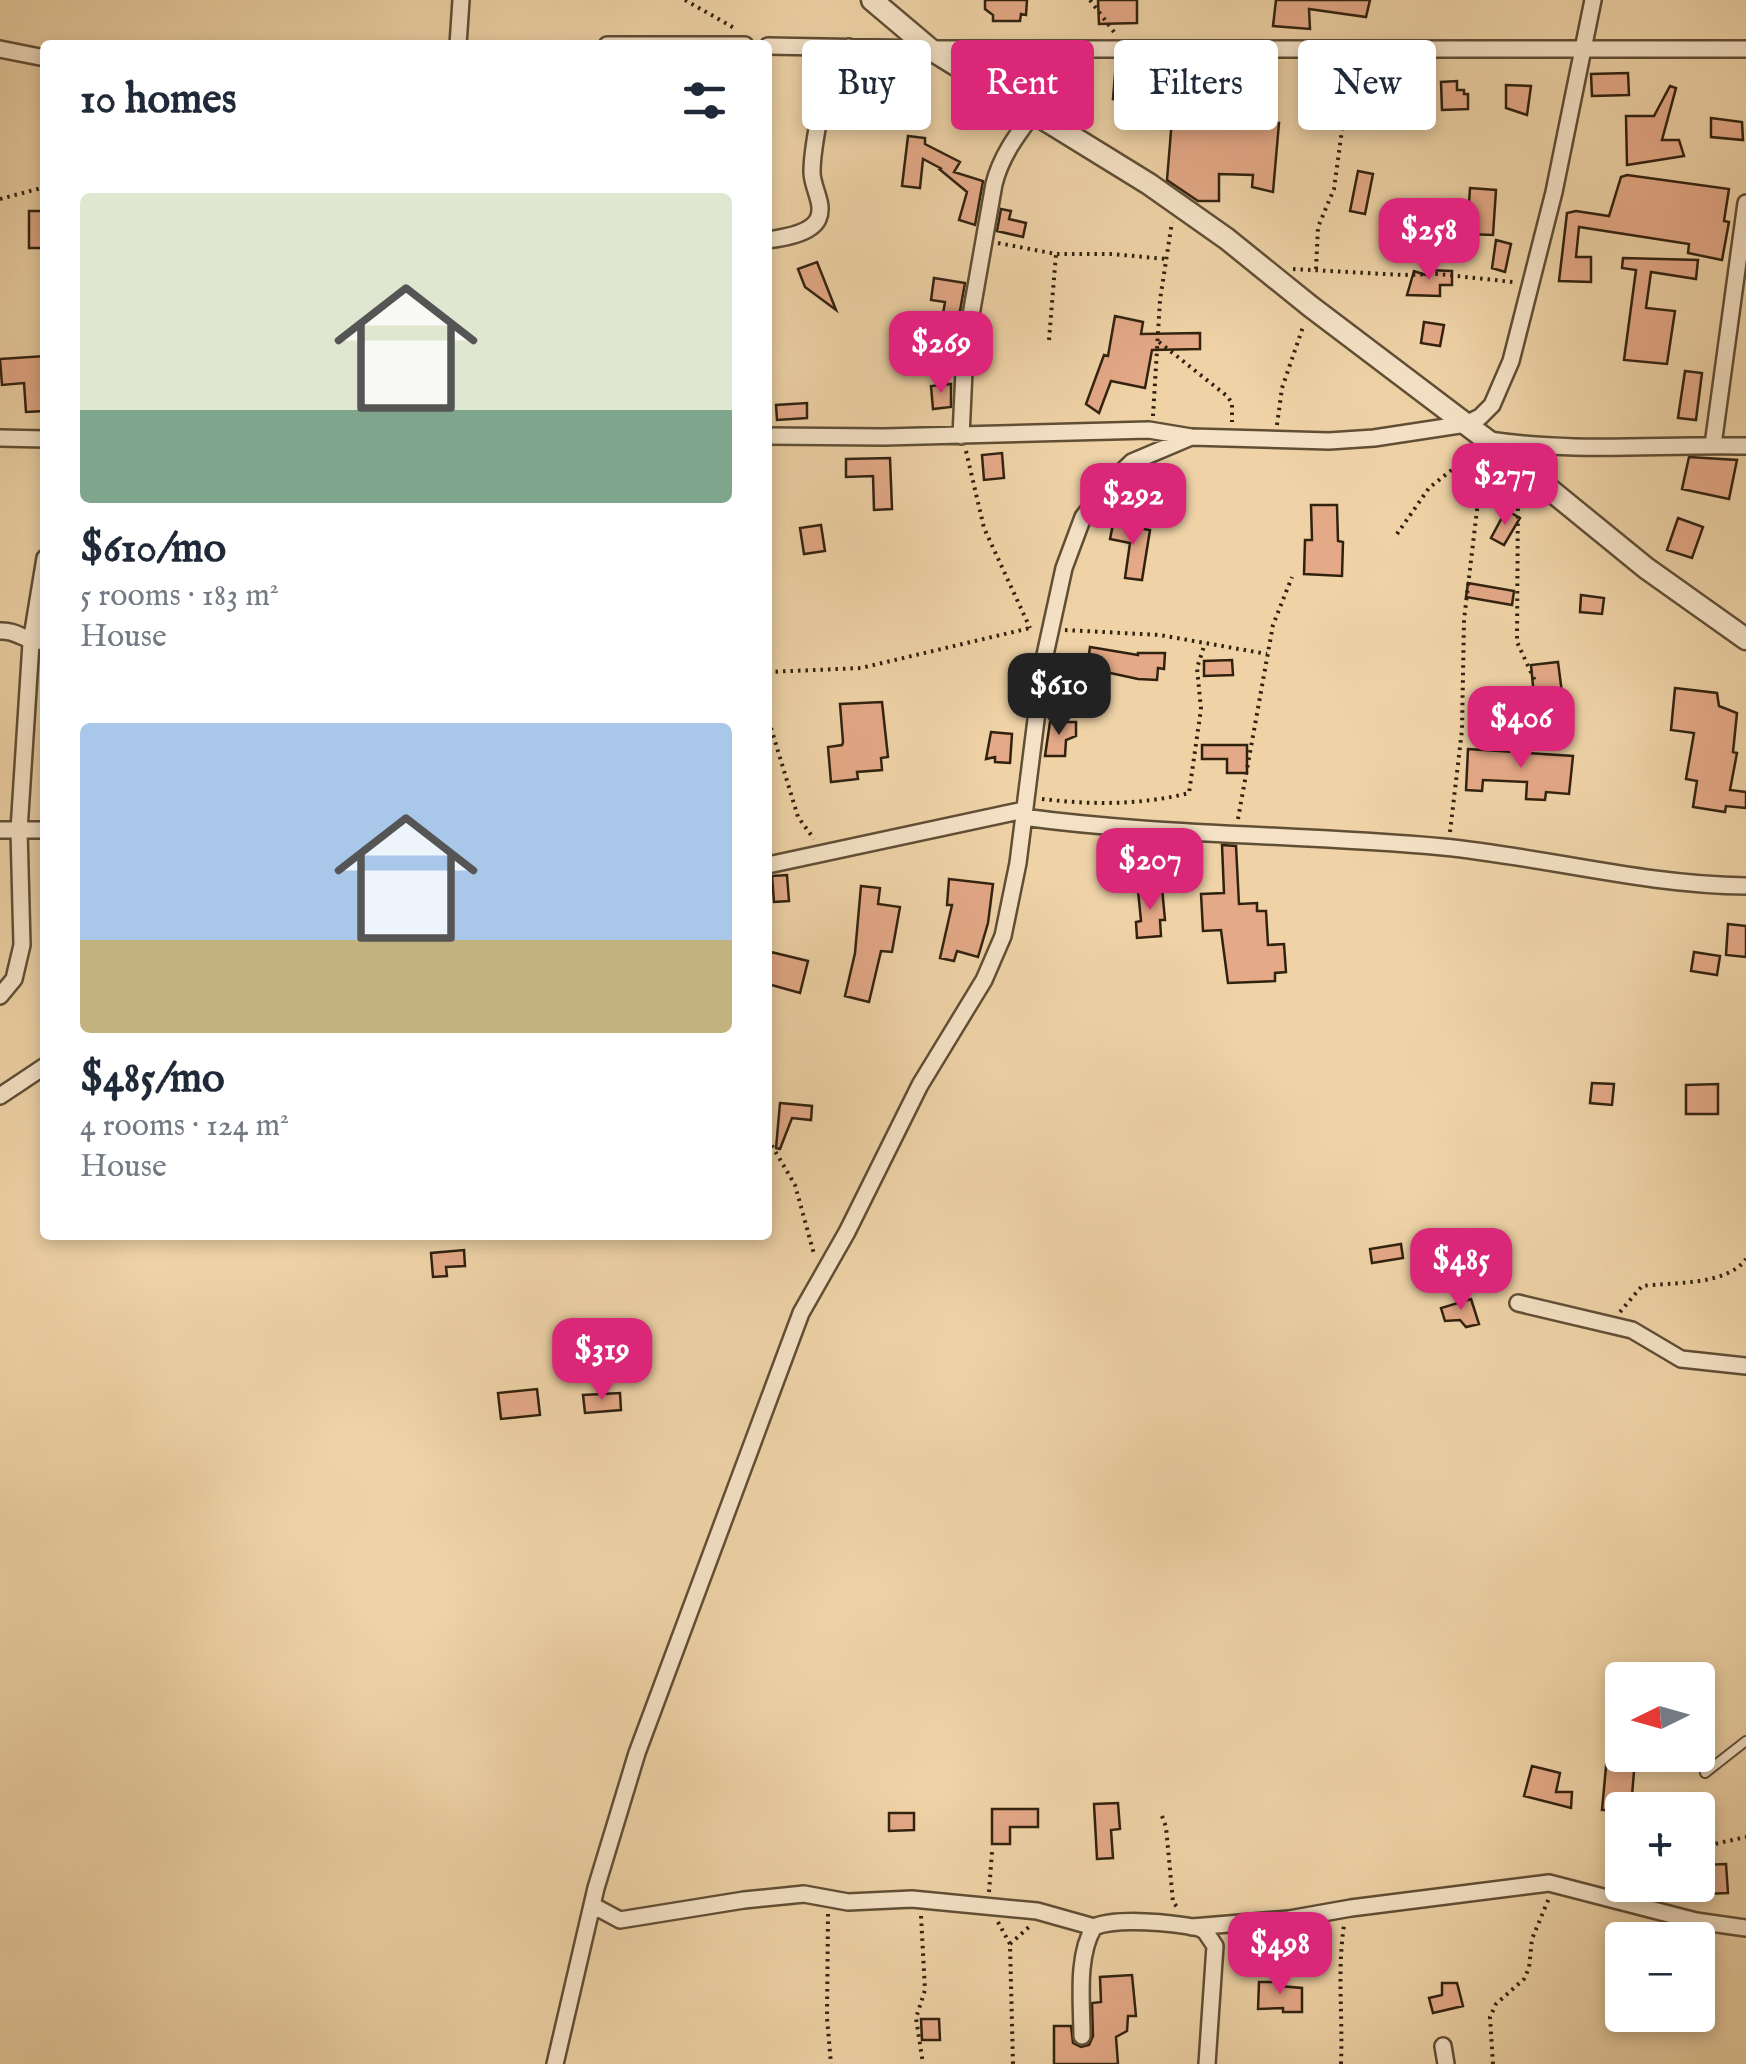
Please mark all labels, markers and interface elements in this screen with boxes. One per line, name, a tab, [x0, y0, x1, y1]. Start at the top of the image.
chip: Buy	[802, 40, 931, 130]
chip: Rent	[951, 40, 1094, 130]
chip: Filters	[1114, 40, 1278, 130]
chip: New	[1298, 40, 1436, 130]
icon: filters	[677, 73, 732, 128]
text: 10 homes	[80, 74, 236, 127]
pin: $258	[1370, 198, 1488, 283]
text: $258	[1401, 210, 1457, 251]
icon: home	[316, 258, 496, 438]
pin: $269	[882, 311, 1000, 396]
text: $269	[911, 323, 971, 364]
pin: $277	[1446, 443, 1564, 528]
text: $277	[1474, 455, 1536, 496]
pin: $292	[1074, 463, 1192, 548]
text: $292	[1102, 475, 1164, 516]
text: $610/mo	[80, 523, 226, 576]
text: 5 rooms · 183 m²	[80, 576, 279, 617]
text: House	[80, 617, 167, 658]
pin: $610	[1000, 653, 1118, 738]
text: $610	[1030, 665, 1088, 706]
pin: $406	[1462, 686, 1580, 771]
text: $406	[1490, 698, 1552, 739]
icon: home	[316, 788, 496, 968]
pin: $207	[1091, 828, 1209, 913]
text: $207	[1118, 840, 1182, 881]
text: $485/mo	[80, 1053, 225, 1106]
text: 4 rooms · 124 m²	[80, 1106, 289, 1147]
text: House	[80, 1147, 167, 1188]
pin: $485	[1402, 1228, 1520, 1313]
text: $485	[1432, 1240, 1490, 1281]
pin: $319	[543, 1318, 661, 1403]
text: $319	[574, 1330, 630, 1371]
north arrow	[1605, 1662, 1715, 1772]
map controls	[1605, 1662, 1715, 2032]
button: +	[1605, 1792, 1715, 1902]
pin: $498	[1221, 1912, 1339, 1997]
button: −	[1605, 1922, 1715, 2032]
text: $498	[1250, 1924, 1310, 1965]

